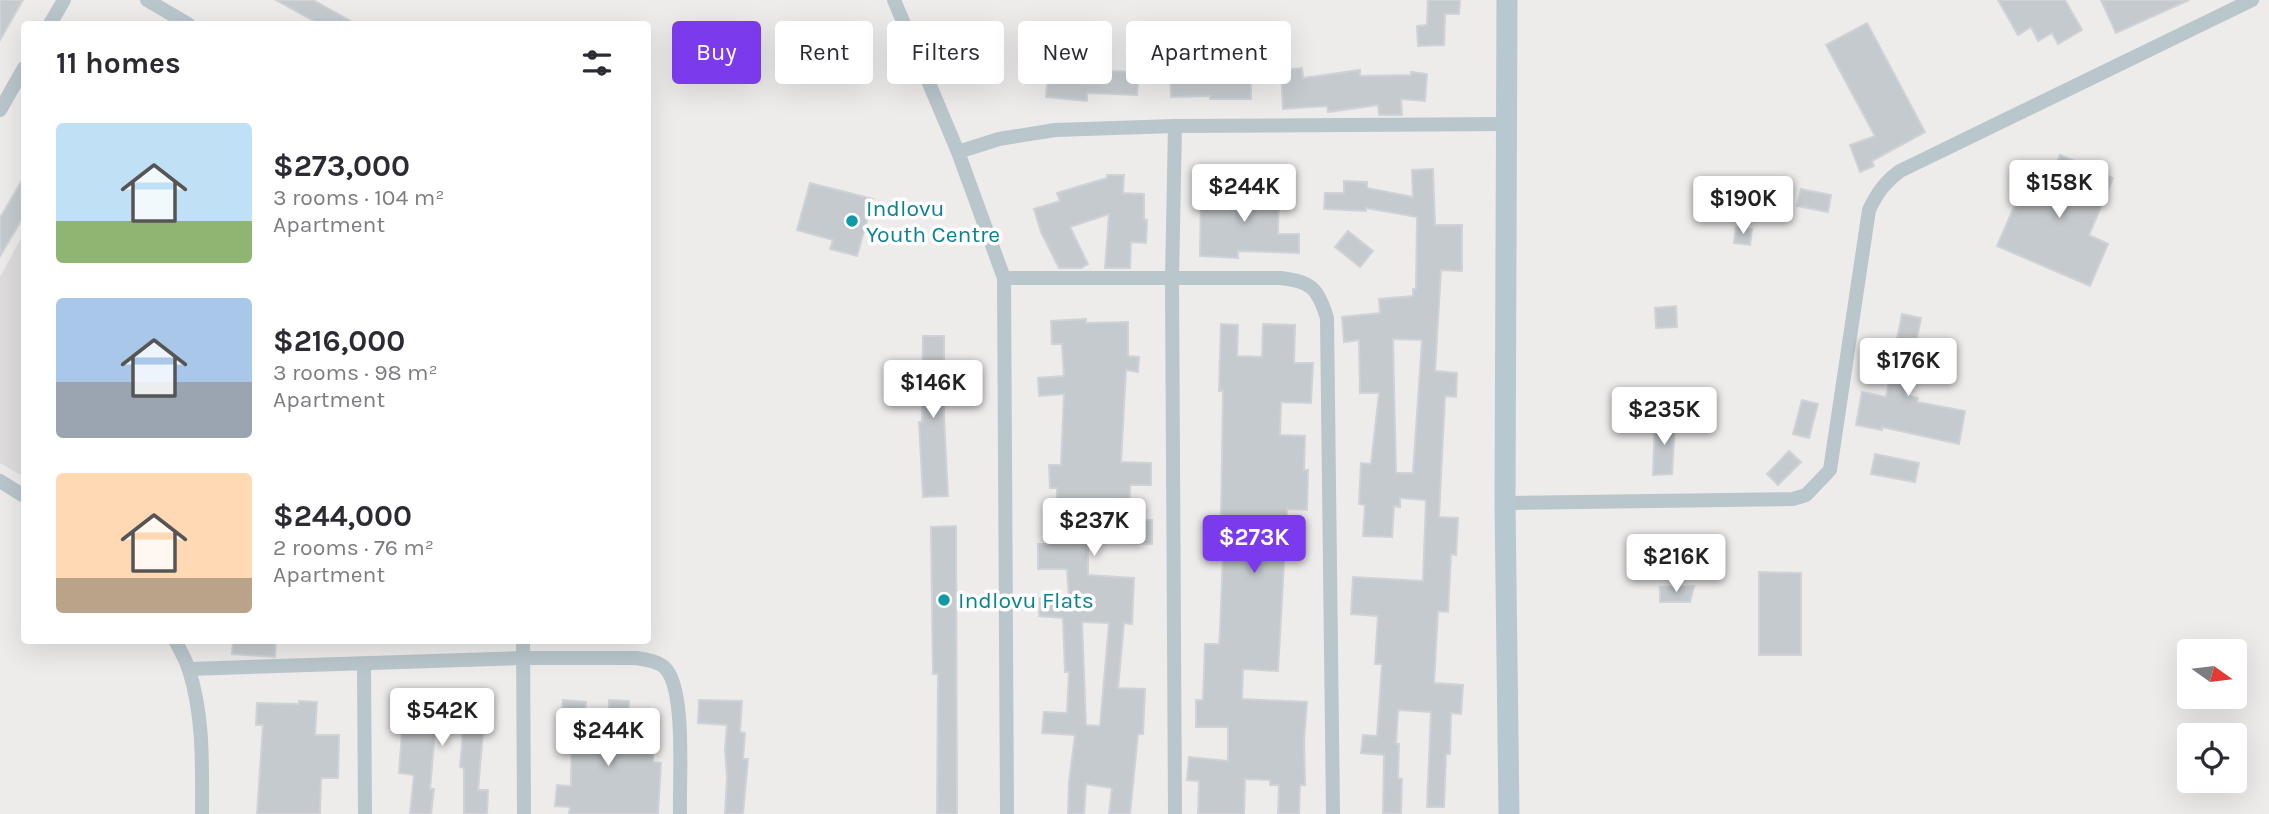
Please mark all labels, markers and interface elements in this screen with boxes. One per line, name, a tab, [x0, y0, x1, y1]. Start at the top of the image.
chip: Buy	[672, 21, 761, 84]
chip: Rent	[775, 21, 873, 84]
chip: Filters	[887, 21, 1004, 84]
chip: New	[1018, 21, 1112, 84]
chip: Apartment	[1126, 21, 1291, 84]
icon: filters	[578, 44, 616, 82]
text: 11 homes	[56, 45, 181, 81]
text: $273,000	[273, 148, 410, 184]
icon: home	[112, 151, 196, 235]
pin: $158K	[2010, 160, 2108, 220]
pin: $244K	[1195, 164, 1293, 224]
text: $158K	[2025, 169, 2093, 196]
text: $244K	[1208, 173, 1280, 200]
pin: $190K	[1694, 176, 1792, 236]
text: 3 rooms · 104 m²	[273, 184, 444, 211]
text: $190K	[1709, 185, 1777, 212]
place label: Indlovu Youth Centre	[866, 195, 1000, 248]
text: Apartment	[273, 211, 385, 238]
marker: Indlovu Youth Centre	[844, 213, 860, 229]
text: $216,000	[273, 323, 405, 359]
icon: home	[112, 326, 196, 410]
pin: $176K	[1859, 338, 1957, 398]
text: $176K	[1876, 347, 1940, 374]
text: 3 rooms · 98 m²	[273, 359, 438, 386]
pin: $146K	[884, 360, 982, 420]
text: $146K	[900, 369, 966, 396]
text: Apartment	[273, 386, 385, 413]
pin: $235K	[1615, 388, 1713, 447]
text: $235K	[1628, 396, 1700, 423]
text: $244,000	[273, 498, 412, 534]
pin: $237K	[1045, 498, 1143, 558]
icon: home	[112, 501, 196, 585]
text: $237K	[1059, 507, 1129, 534]
pin: $273K	[1205, 516, 1303, 575]
text: $273K	[1219, 524, 1289, 551]
text: 2 rooms · 76 m²	[273, 534, 434, 561]
pin: $216K	[1627, 534, 1725, 594]
text: $216K	[1643, 543, 1709, 570]
text: Apartment	[273, 561, 385, 588]
place label: Indlovu Flats	[958, 587, 1094, 614]
marker: Indlovu Flats	[936, 592, 952, 608]
north arrow	[2177, 639, 2247, 709]
map controls	[2177, 639, 2247, 793]
pin: $542K	[393, 688, 491, 748]
text: $542K	[406, 697, 478, 724]
pin: $244K	[559, 708, 657, 768]
text: $244K	[572, 717, 644, 744]
button: locate	[2177, 723, 2247, 793]

